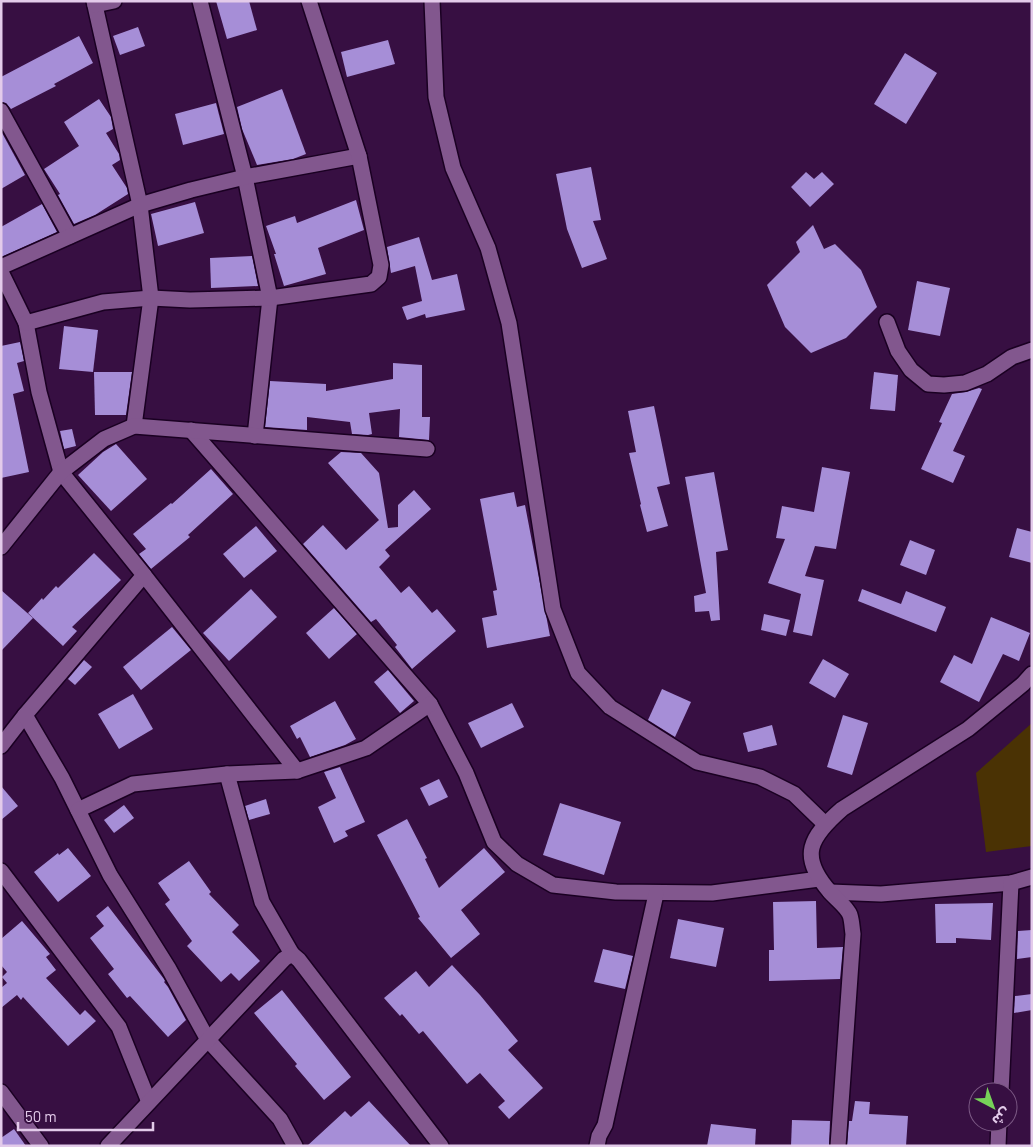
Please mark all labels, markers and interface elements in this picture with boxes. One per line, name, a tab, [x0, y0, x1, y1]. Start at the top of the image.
north arrow	[968, 1082, 1018, 1132]
scale bar	[18, 1100, 152, 1132]
text: ش	[989, 1104, 1015, 1130]
text: 50 m	[25, 1107, 57, 1125]

